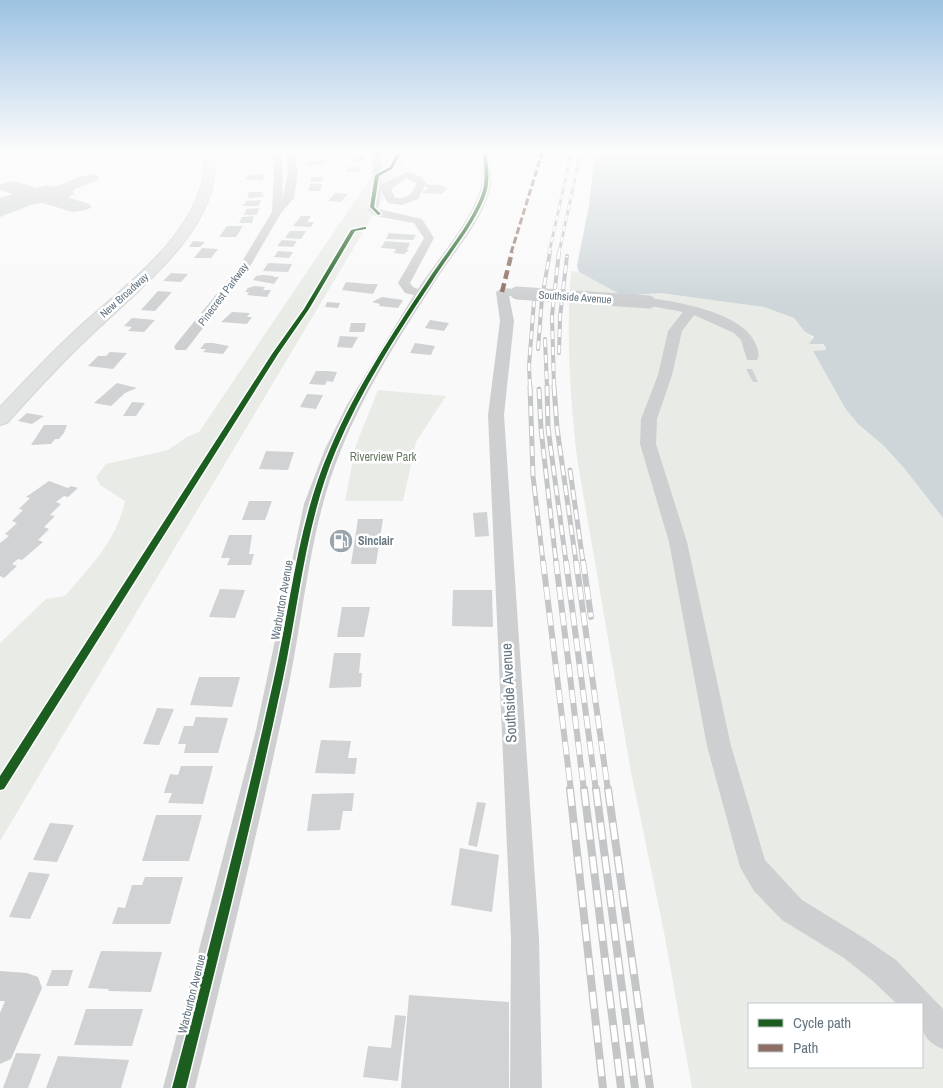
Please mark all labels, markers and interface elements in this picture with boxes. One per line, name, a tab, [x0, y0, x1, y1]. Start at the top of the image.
street label: Pinecrest Parkway	[195, 259, 252, 328]
street label: New Broadway	[97, 269, 152, 320]
street label: Southside Avenue	[538, 287, 612, 307]
park label: Riverview Park	[350, 449, 416, 465]
fuel station icon: Sinclair	[328, 528, 354, 554]
place label: Sinclair	[358, 533, 394, 549]
street label: Warburton Avenue	[267, 559, 297, 641]
street label: Southside Avenue	[495, 643, 522, 743]
street label: Warburton Avenue	[174, 953, 210, 1035]
legend	[748, 1003, 923, 1068]
text: Cycle path	[793, 1012, 851, 1033]
text: Path	[793, 1037, 818, 1058]

